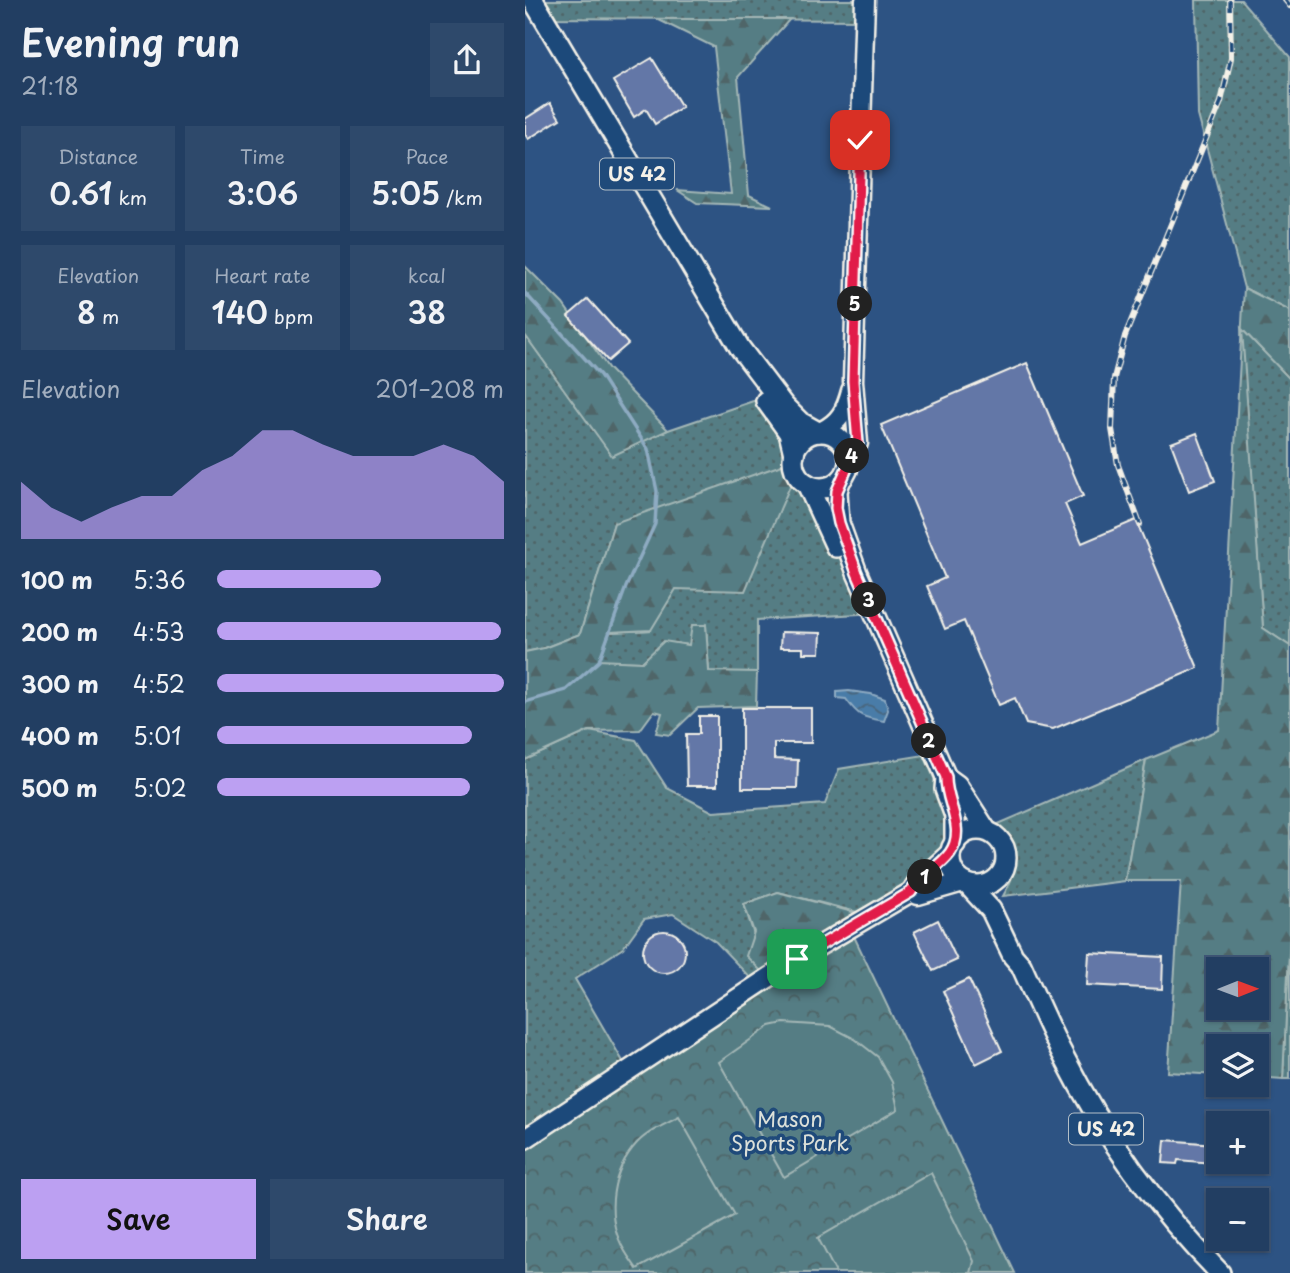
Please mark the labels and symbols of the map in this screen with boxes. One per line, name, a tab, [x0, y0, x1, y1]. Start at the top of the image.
pin	[830, 110, 890, 170]
road number: US 42	[600, 158, 674, 190]
pin: 5	[837, 286, 873, 322]
pin: 4	[835, 438, 869, 474]
pin: 3	[851, 582, 887, 618]
pin: 2	[911, 724, 947, 758]
pin: 1	[907, 860, 943, 894]
pin	[767, 929, 827, 989]
north arrow	[1206, 957, 1269, 1020]
park label: Mason Sports Park	[731, 1102, 849, 1158]
road number: US 42	[1069, 1114, 1143, 1144]

